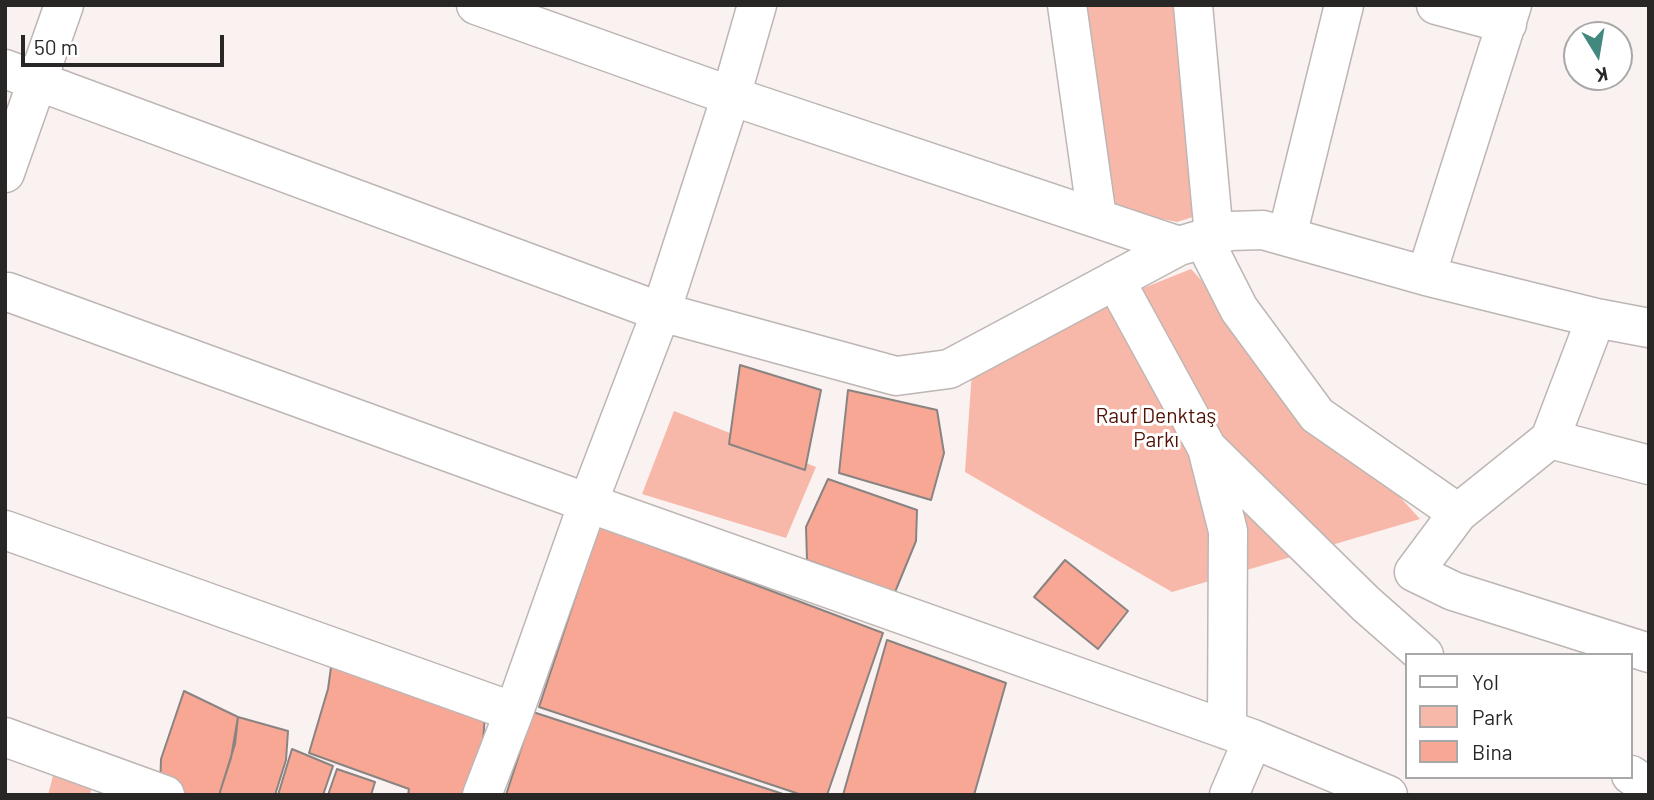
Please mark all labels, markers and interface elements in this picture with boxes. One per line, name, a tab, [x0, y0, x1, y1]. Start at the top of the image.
scale bar	[24, 21, 228, 65]
north arrow	[1563, 21, 1633, 91]
text: 50 m	[34, 34, 78, 59]
text: K	[1594, 63, 1610, 88]
park label: Rauf Denktaş Parkı	[1095, 403, 1217, 453]
legend	[1406, 653, 1633, 779]
text: Yol	[1472, 669, 1499, 694]
text: Park	[1472, 704, 1513, 729]
text: Bina	[1472, 739, 1513, 764]

